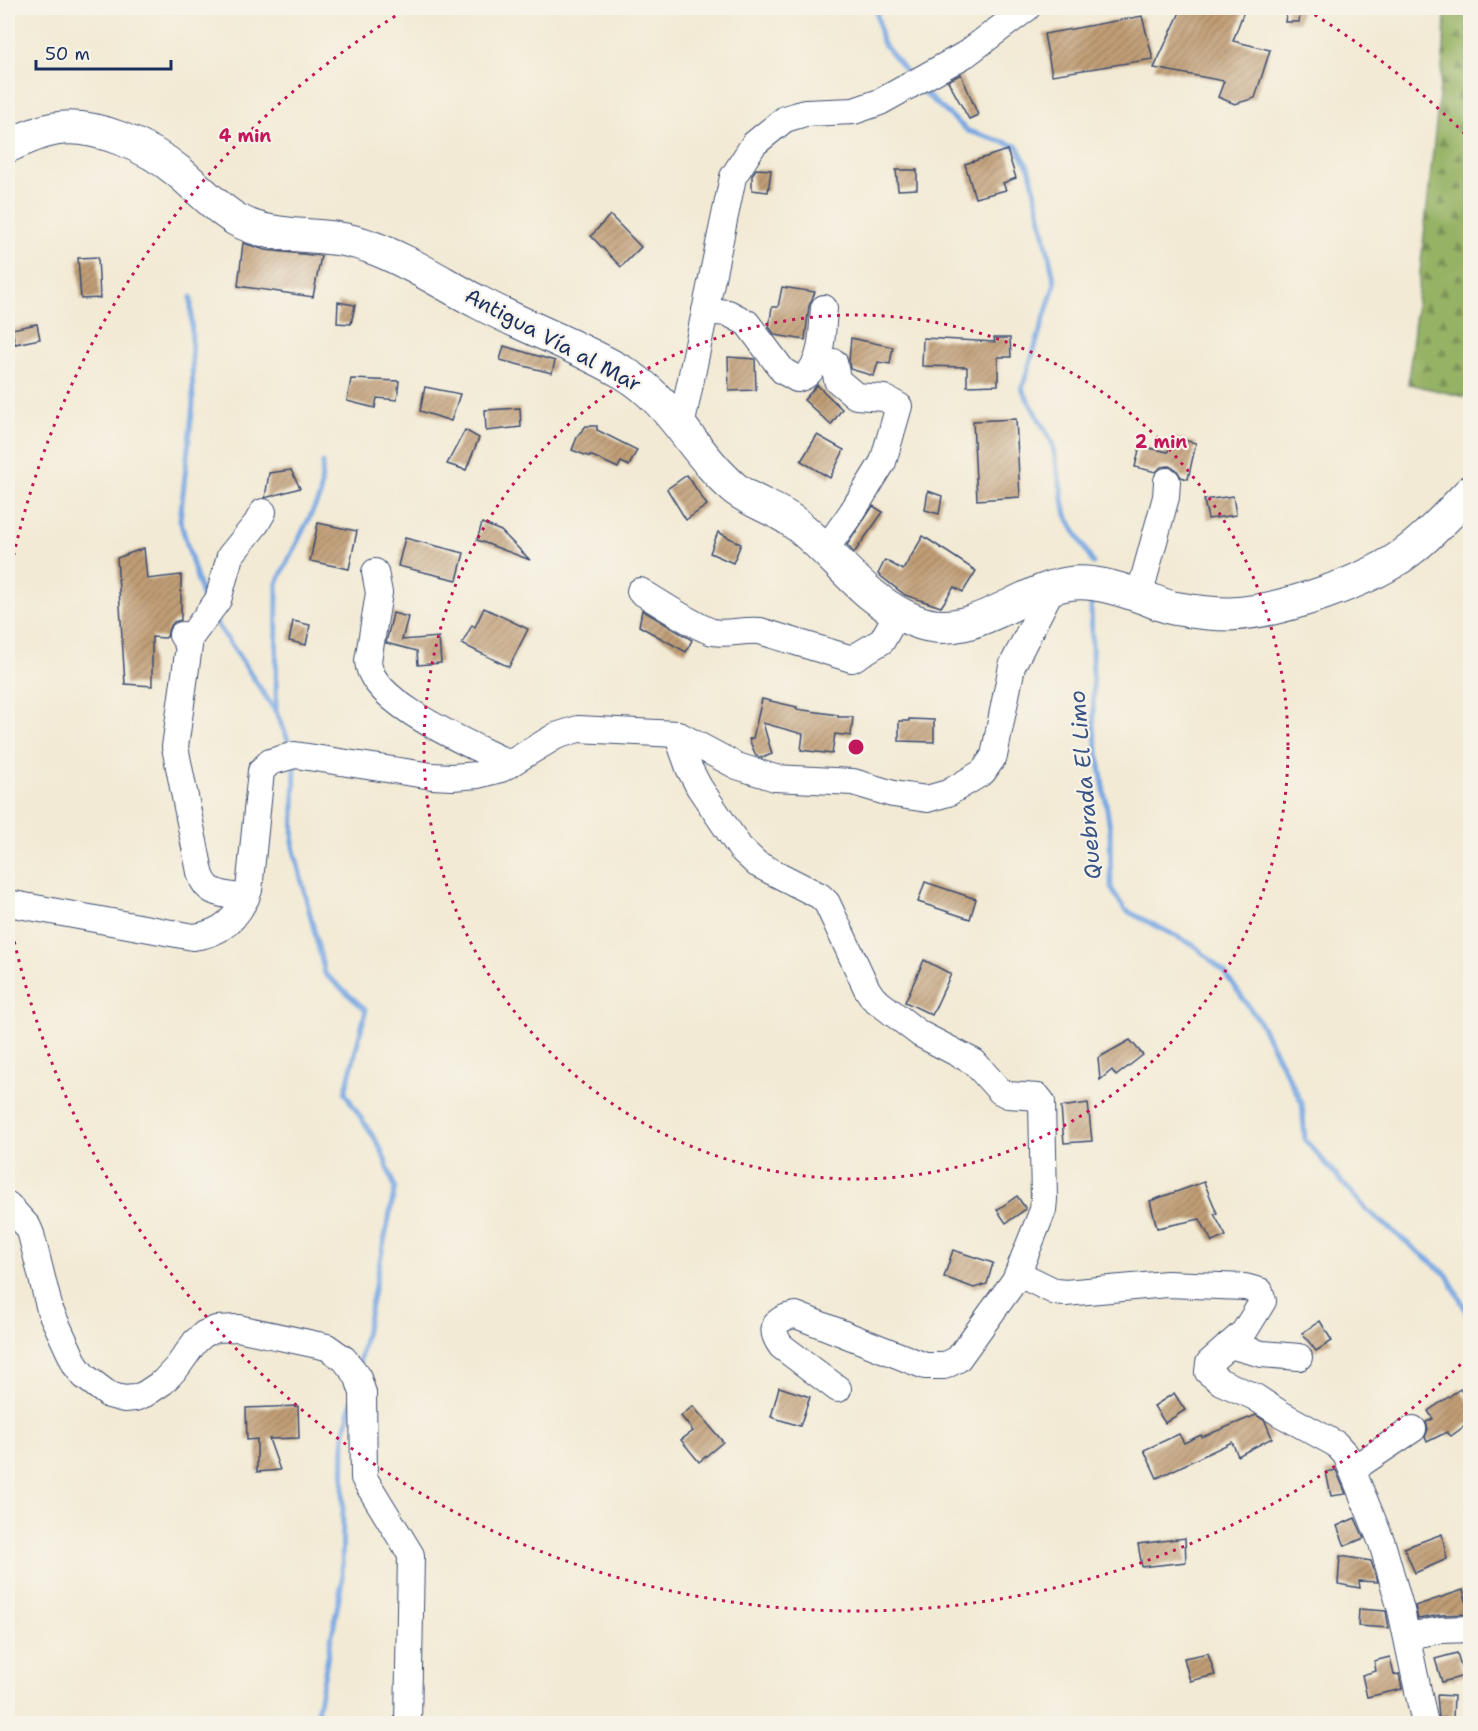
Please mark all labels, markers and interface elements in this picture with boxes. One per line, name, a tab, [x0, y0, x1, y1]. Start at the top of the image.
scale bar	[36, 33, 171, 71]
text: 50 m	[45, 42, 90, 66]
text: 4 min	[219, 124, 271, 148]
street label: Antigua Vía al Mar	[460, 282, 646, 398]
text: 2 min	[1135, 430, 1187, 454]
water label: Quebrada El Limo	[1062, 689, 1108, 881]
centre of rings	[846, 737, 866, 757]

